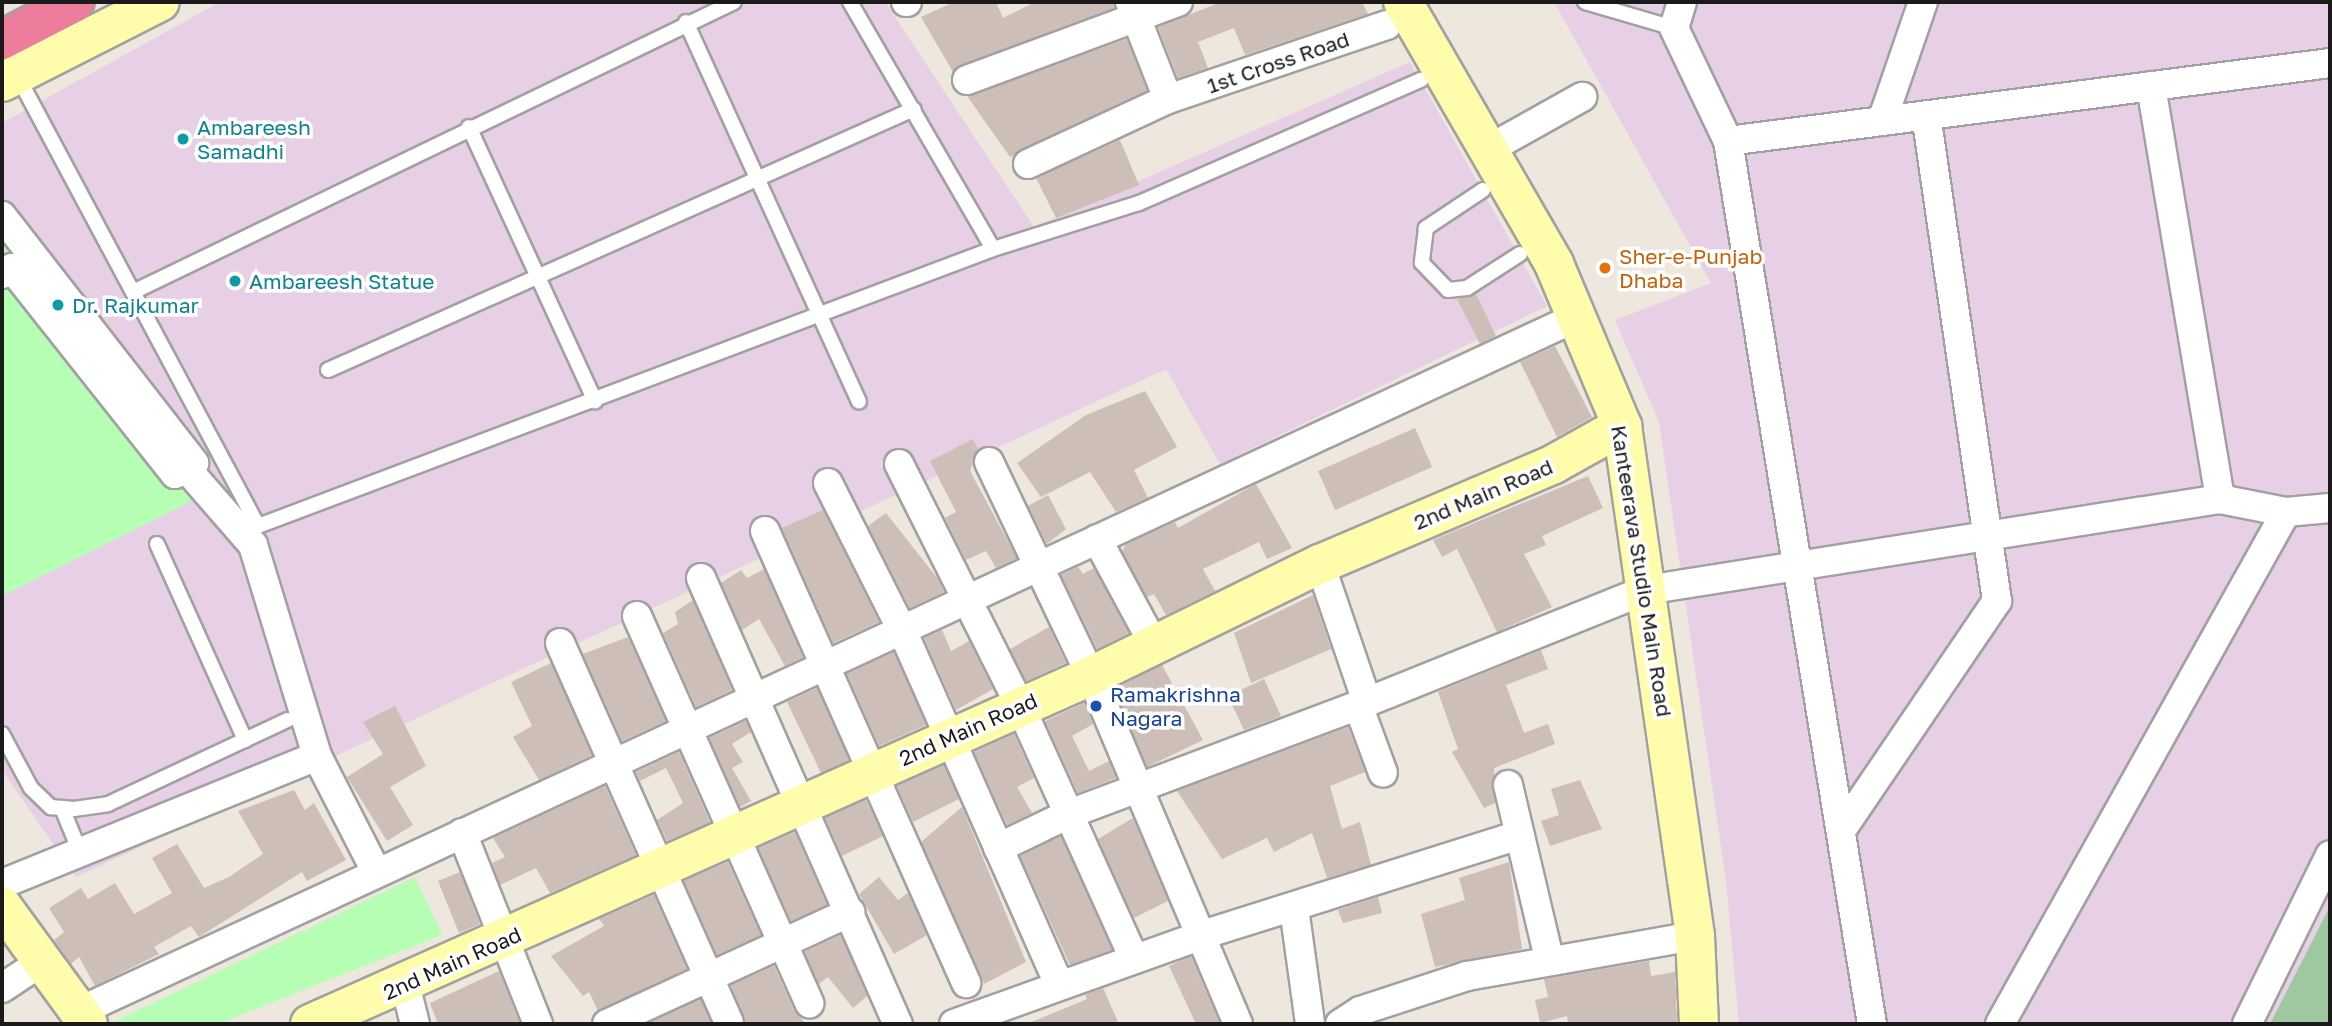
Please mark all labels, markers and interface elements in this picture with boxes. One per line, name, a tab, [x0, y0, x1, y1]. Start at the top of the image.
street label: 1st Cross Road	[1204, 26, 1352, 98]
place label: Ambareesh Samadhi	[197, 114, 311, 164]
marker: Ambareesh Samadhi	[175, 131, 191, 147]
place label: Sher-e-Punjab Dhaba	[1619, 243, 1762, 293]
marker: Sher-e-Punjab Dhaba	[1597, 260, 1613, 276]
place label: Ambareesh Statue	[249, 268, 434, 294]
marker: Ambareesh Statue	[227, 273, 243, 289]
place label: Dr. Rajkumar	[72, 292, 199, 318]
marker: Dr. Rajkumar	[50, 297, 66, 313]
street label: Kanteerava Studio Main Road	[1606, 423, 1678, 719]
street label: 2nd Main Road	[1410, 453, 1556, 535]
place label: Ramakrishna Nagara	[1110, 681, 1241, 731]
street label: 2nd Main Road	[895, 687, 1041, 771]
marker: Ramakrishna Nagara	[1088, 698, 1104, 714]
street label: 2nd Main Road	[379, 921, 525, 1005]

